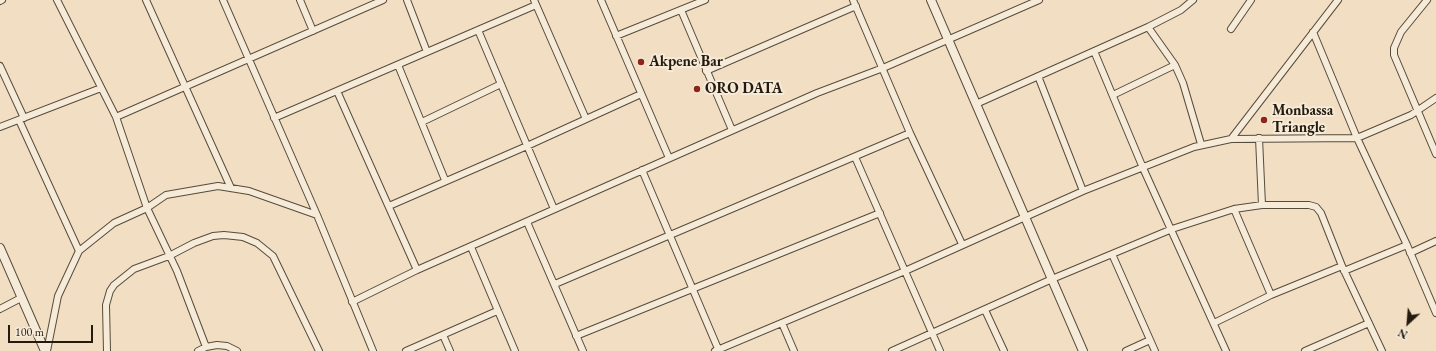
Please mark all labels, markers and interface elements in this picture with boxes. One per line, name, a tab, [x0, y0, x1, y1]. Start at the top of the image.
place label: Akpene Bar	[649, 53, 723, 71]
marker: Akpene Bar	[636, 57, 646, 67]
place label: ORO DATA	[705, 80, 783, 98]
marker: ORO DATA	[692, 84, 702, 94]
place label: Monbassa Triangle	[1272, 102, 1333, 137]
marker: Monbassa Triangle	[1259, 115, 1269, 125]
north arrow	[1388, 303, 1428, 343]
scale bar	[10, 317, 95, 343]
text: 100 m	[15, 324, 44, 340]
text: N	[1396, 326, 1410, 342]

